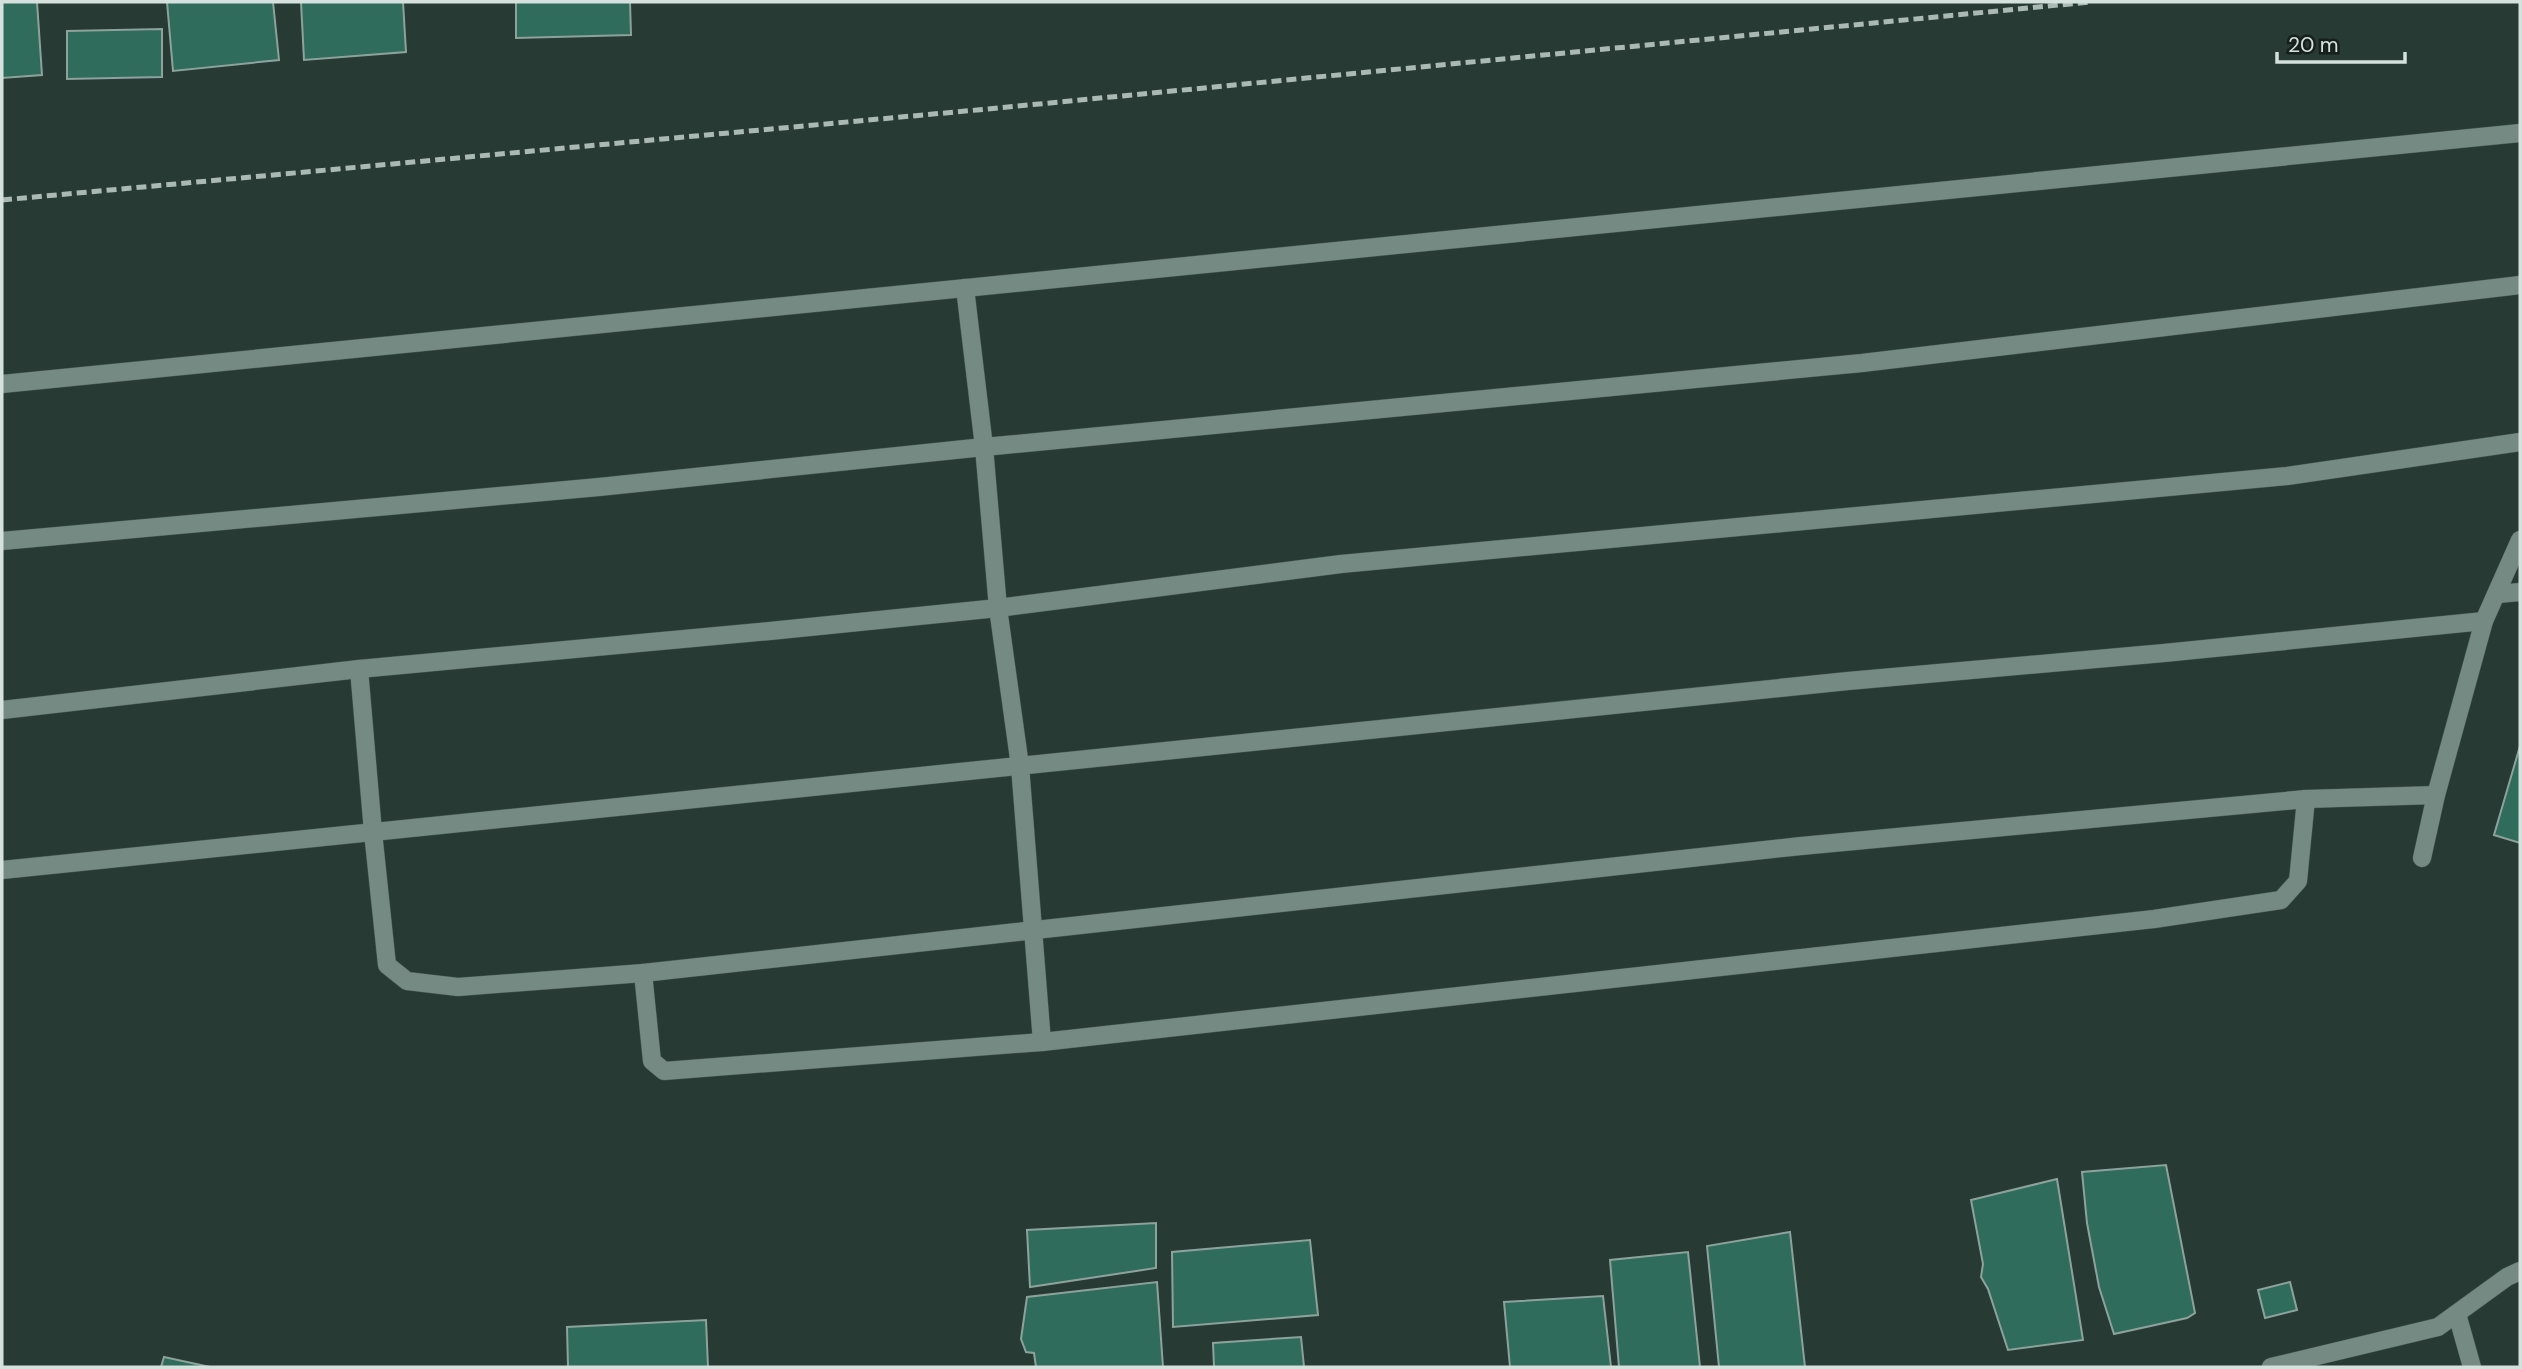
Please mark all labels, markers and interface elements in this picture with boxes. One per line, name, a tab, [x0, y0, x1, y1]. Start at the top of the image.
scale bar	[2277, 21, 2405, 65]
text: 20 m	[2288, 31, 2339, 59]

